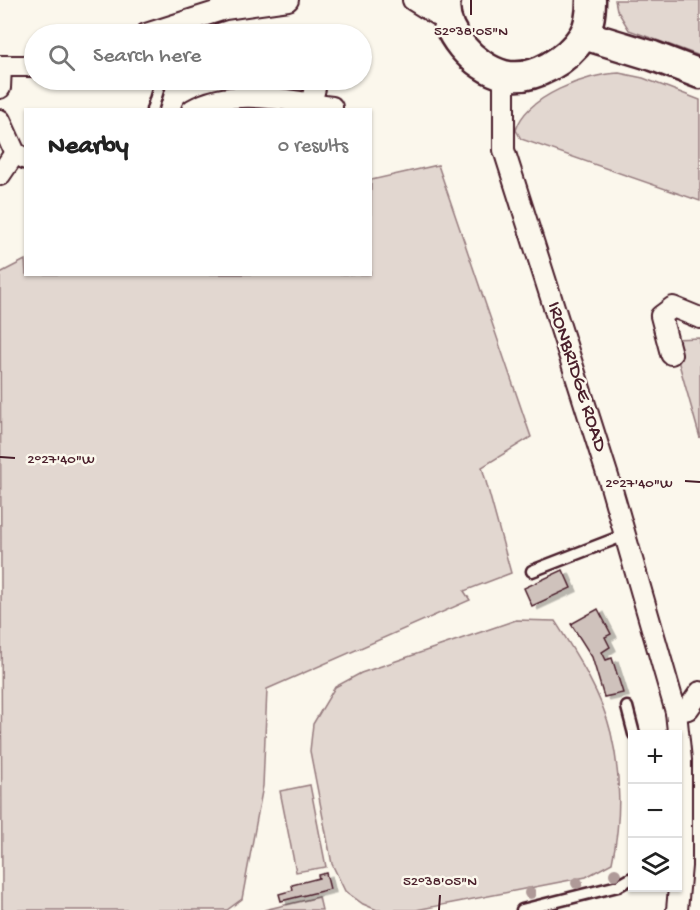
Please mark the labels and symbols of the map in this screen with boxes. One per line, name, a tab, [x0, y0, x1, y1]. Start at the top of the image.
text: 52°38'05"N	[434, 23, 508, 41]
street label: IRONBRIDGE ROAD	[541, 299, 611, 456]
text: 2°27'40"W	[27, 451, 95, 469]
text: 2°27'40"W	[605, 475, 673, 493]
text: 52°38'05"N	[403, 873, 477, 891]

